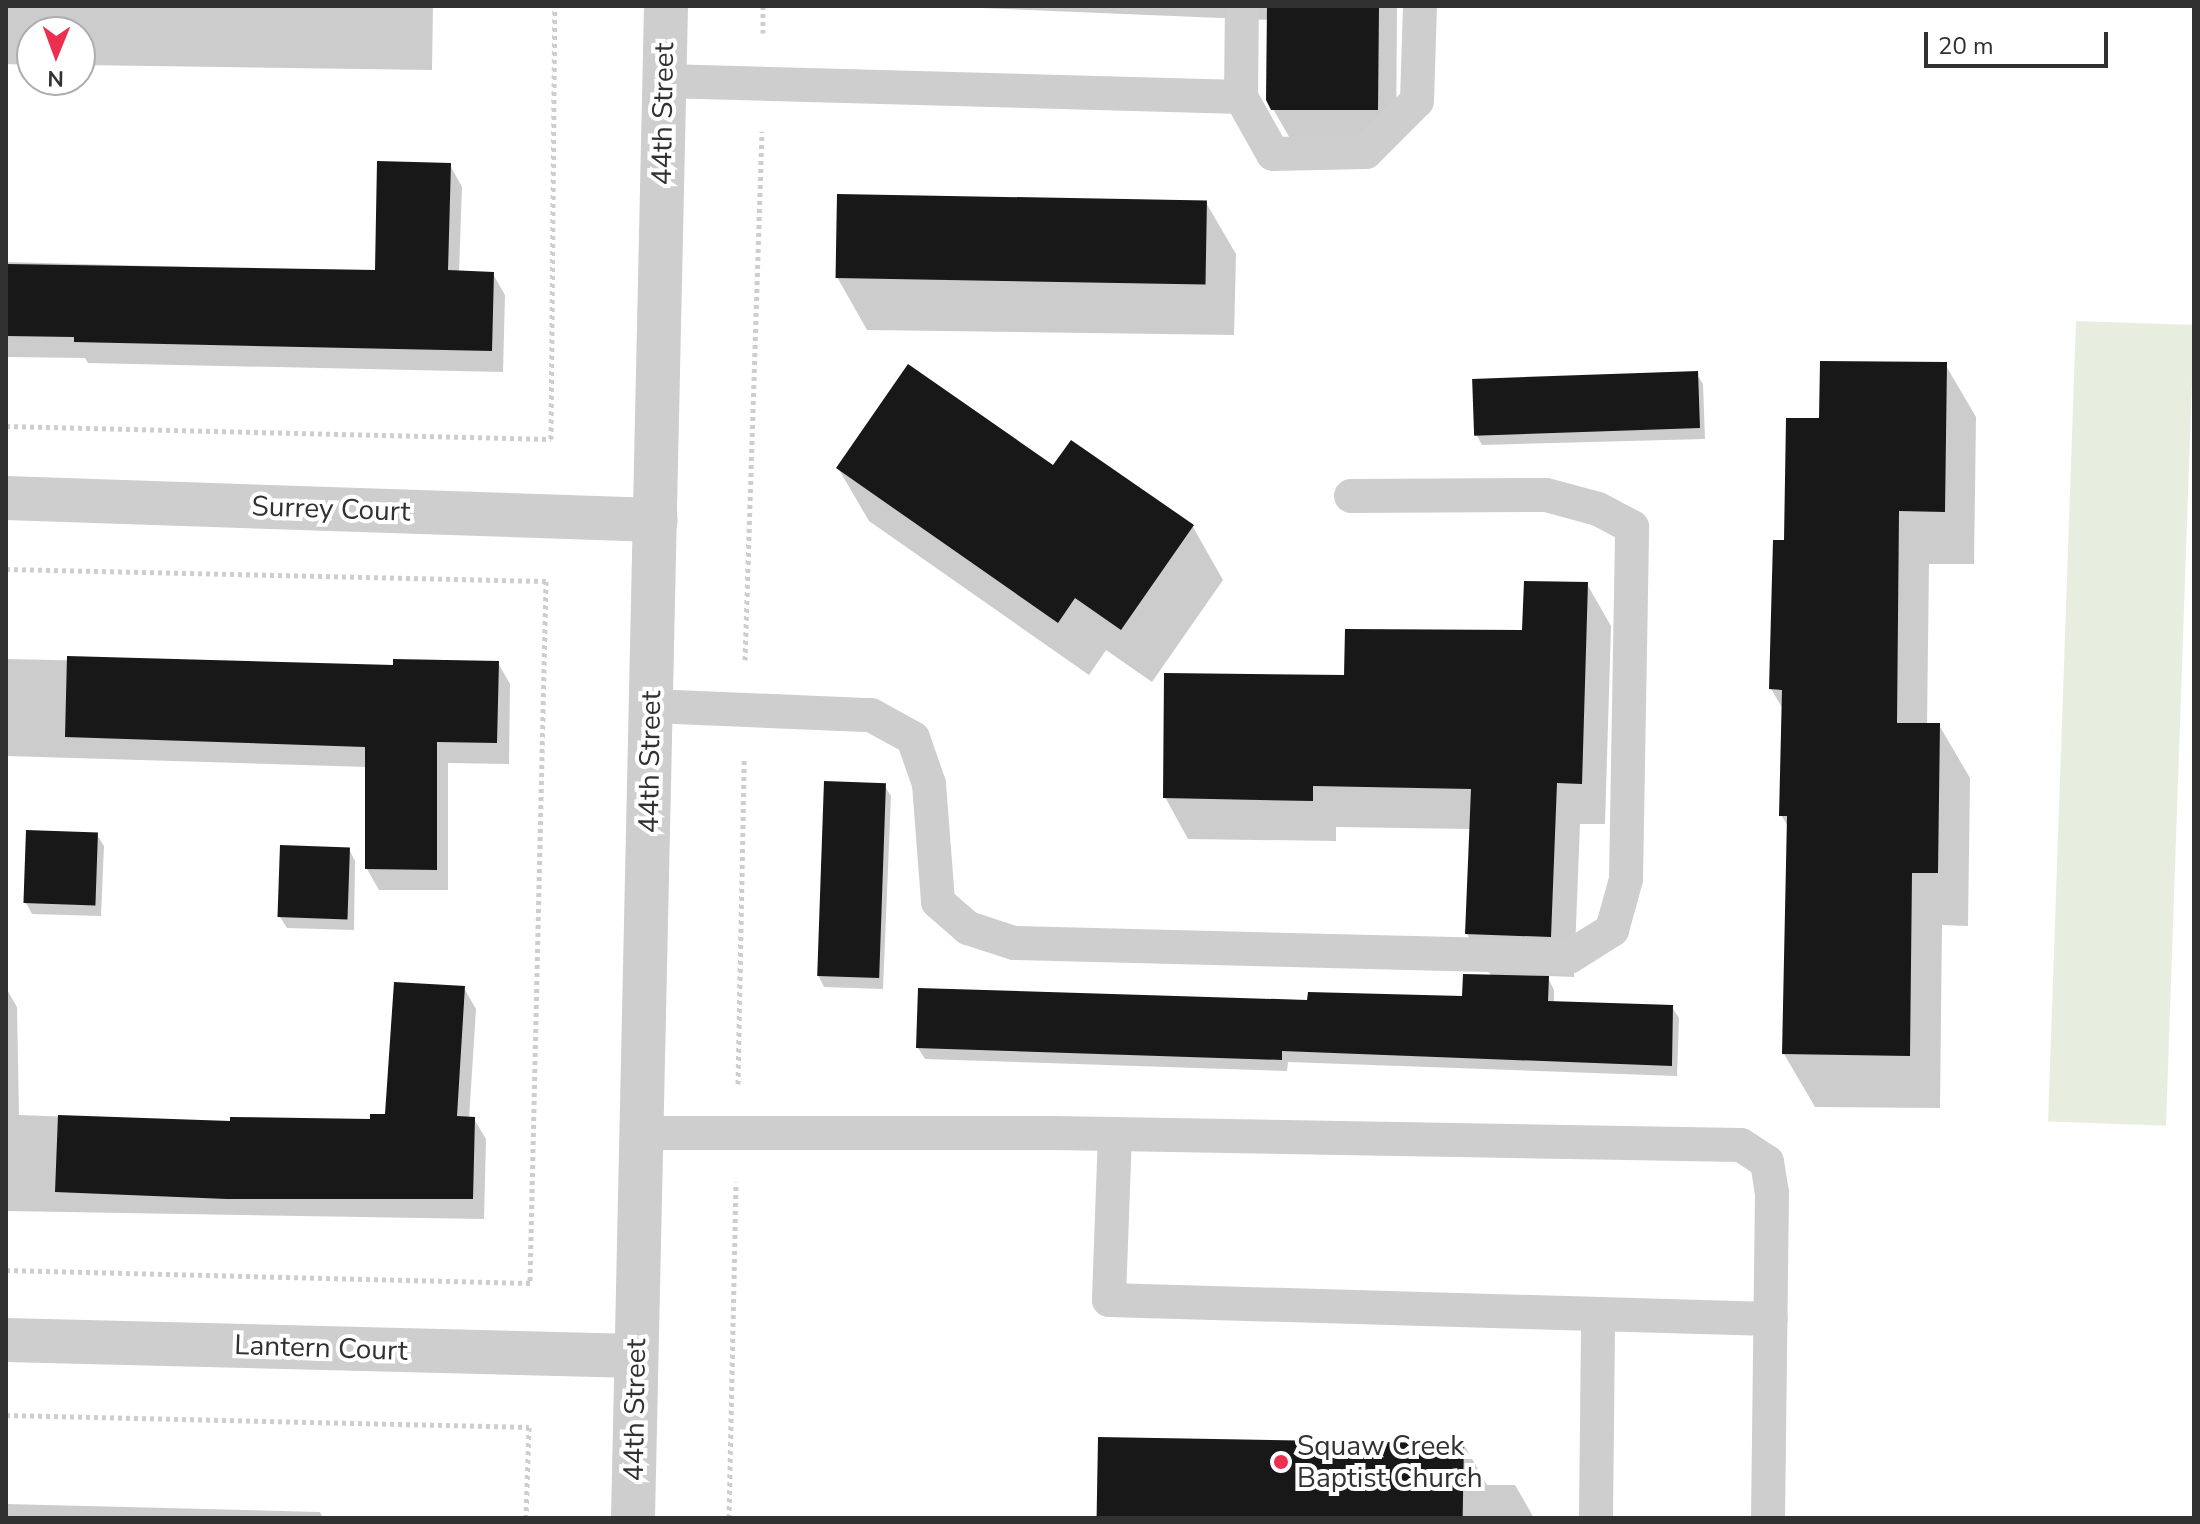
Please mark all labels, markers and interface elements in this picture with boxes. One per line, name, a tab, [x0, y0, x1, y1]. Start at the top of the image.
north arrow	[16, 16, 96, 96]
scale bar	[1928, 16, 2112, 66]
text: 20 m	[1938, 30, 1994, 62]
street label: 44th Street	[645, 42, 681, 186]
text: N	[47, 63, 64, 93]
street label: Surrey Court	[251, 489, 411, 529]
street label: 44th Street	[632, 690, 668, 834]
street label: Lantern Court	[234, 1328, 408, 1368]
street label: 44th Street	[617, 1338, 653, 1482]
place label: Squaw Creek Baptist Church	[1297, 1429, 1483, 1495]
marker: Squaw Creek Baptist Church	[1272, 1453, 1290, 1471]

